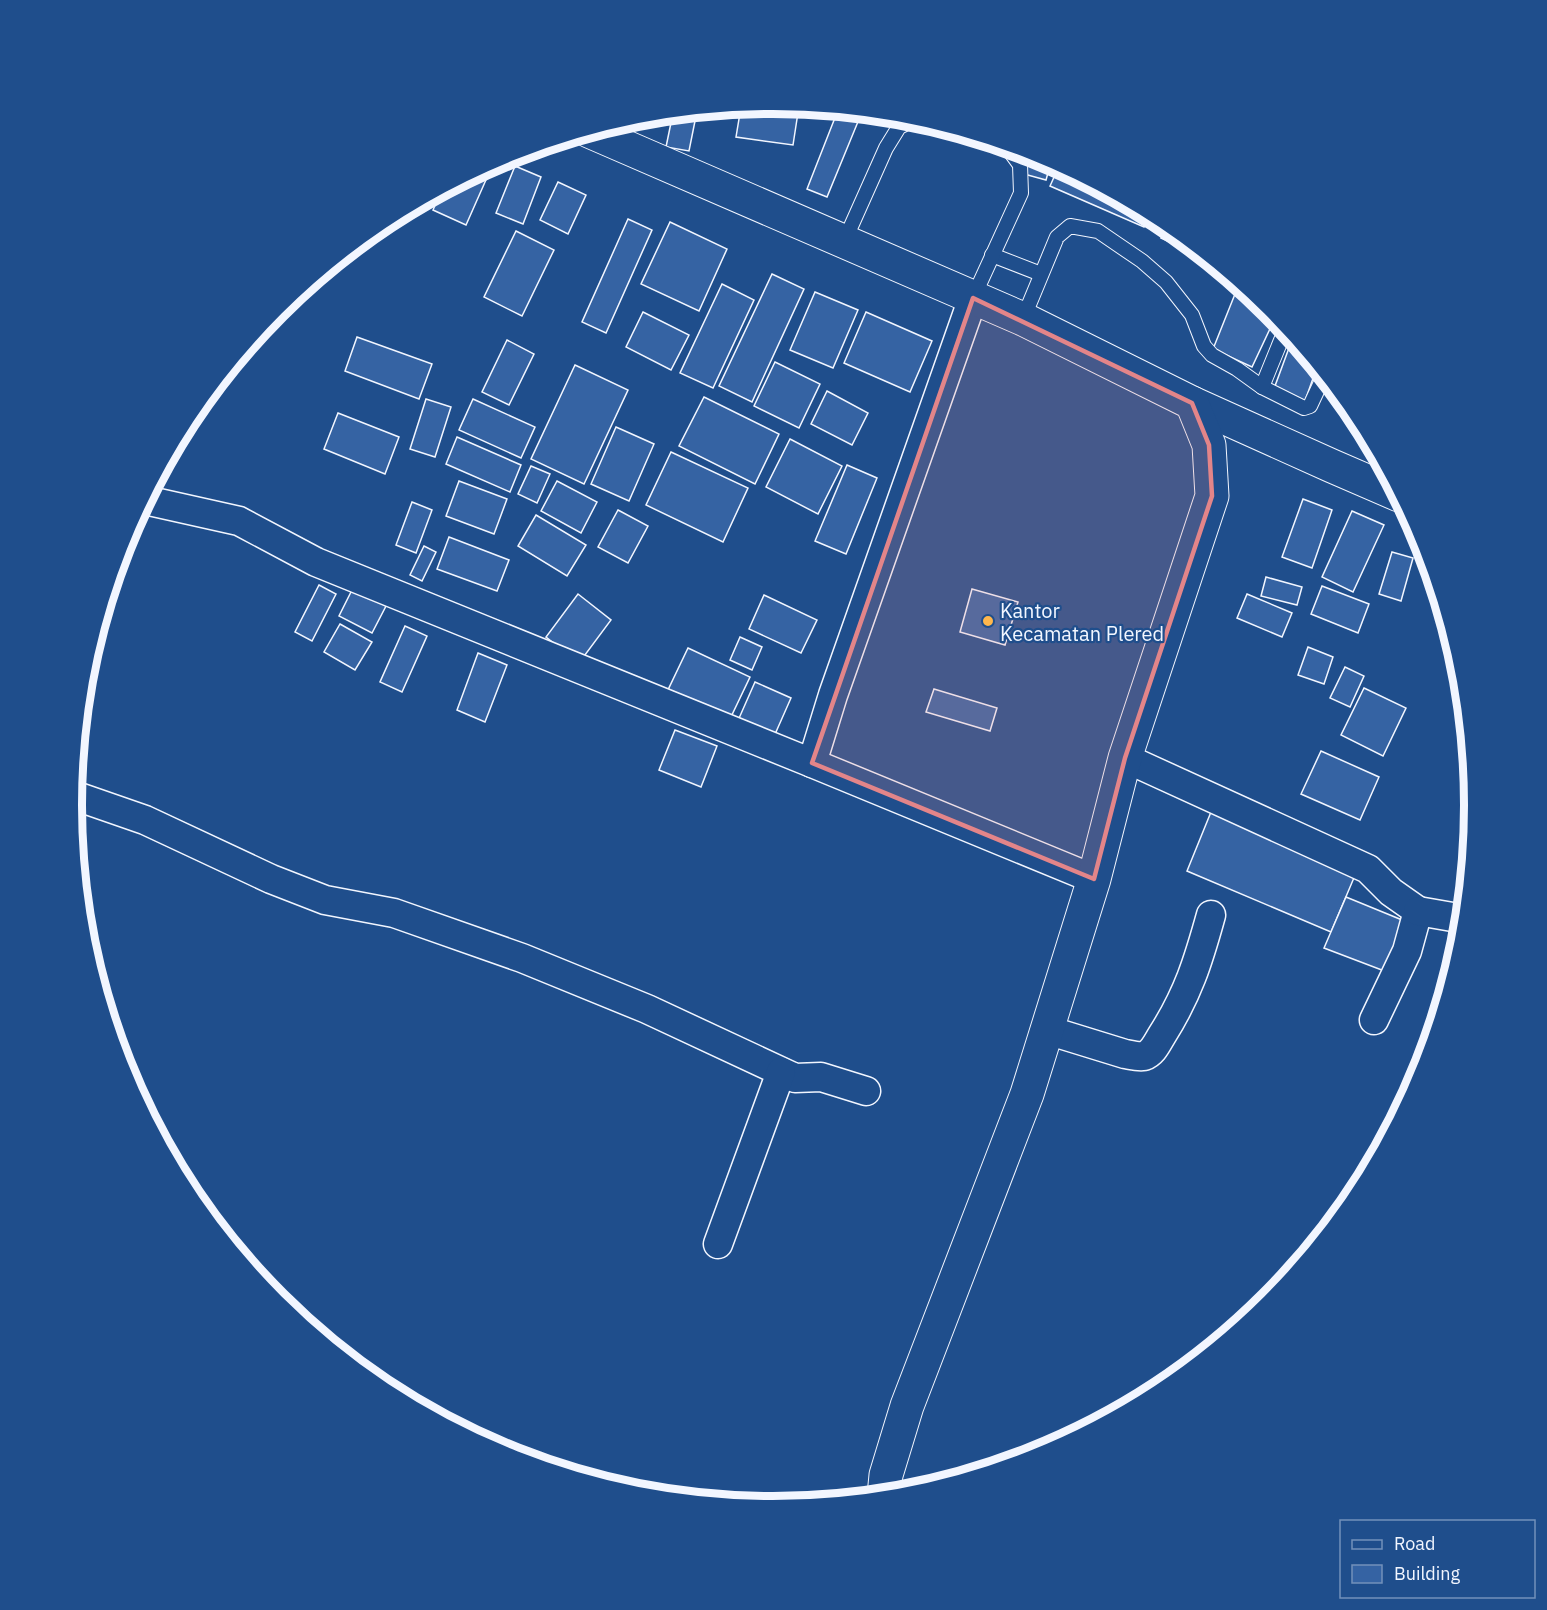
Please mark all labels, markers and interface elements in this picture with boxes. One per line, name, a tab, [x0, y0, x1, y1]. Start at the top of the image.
place label: Kantor Kecamatan Plered	[1000, 597, 1164, 647]
marker: Kantor Kecamatan Plered	[981, 614, 995, 628]
legend	[1340, 1520, 1535, 1598]
text: Road	[1394, 1532, 1435, 1555]
text: Building	[1394, 1562, 1461, 1585]

